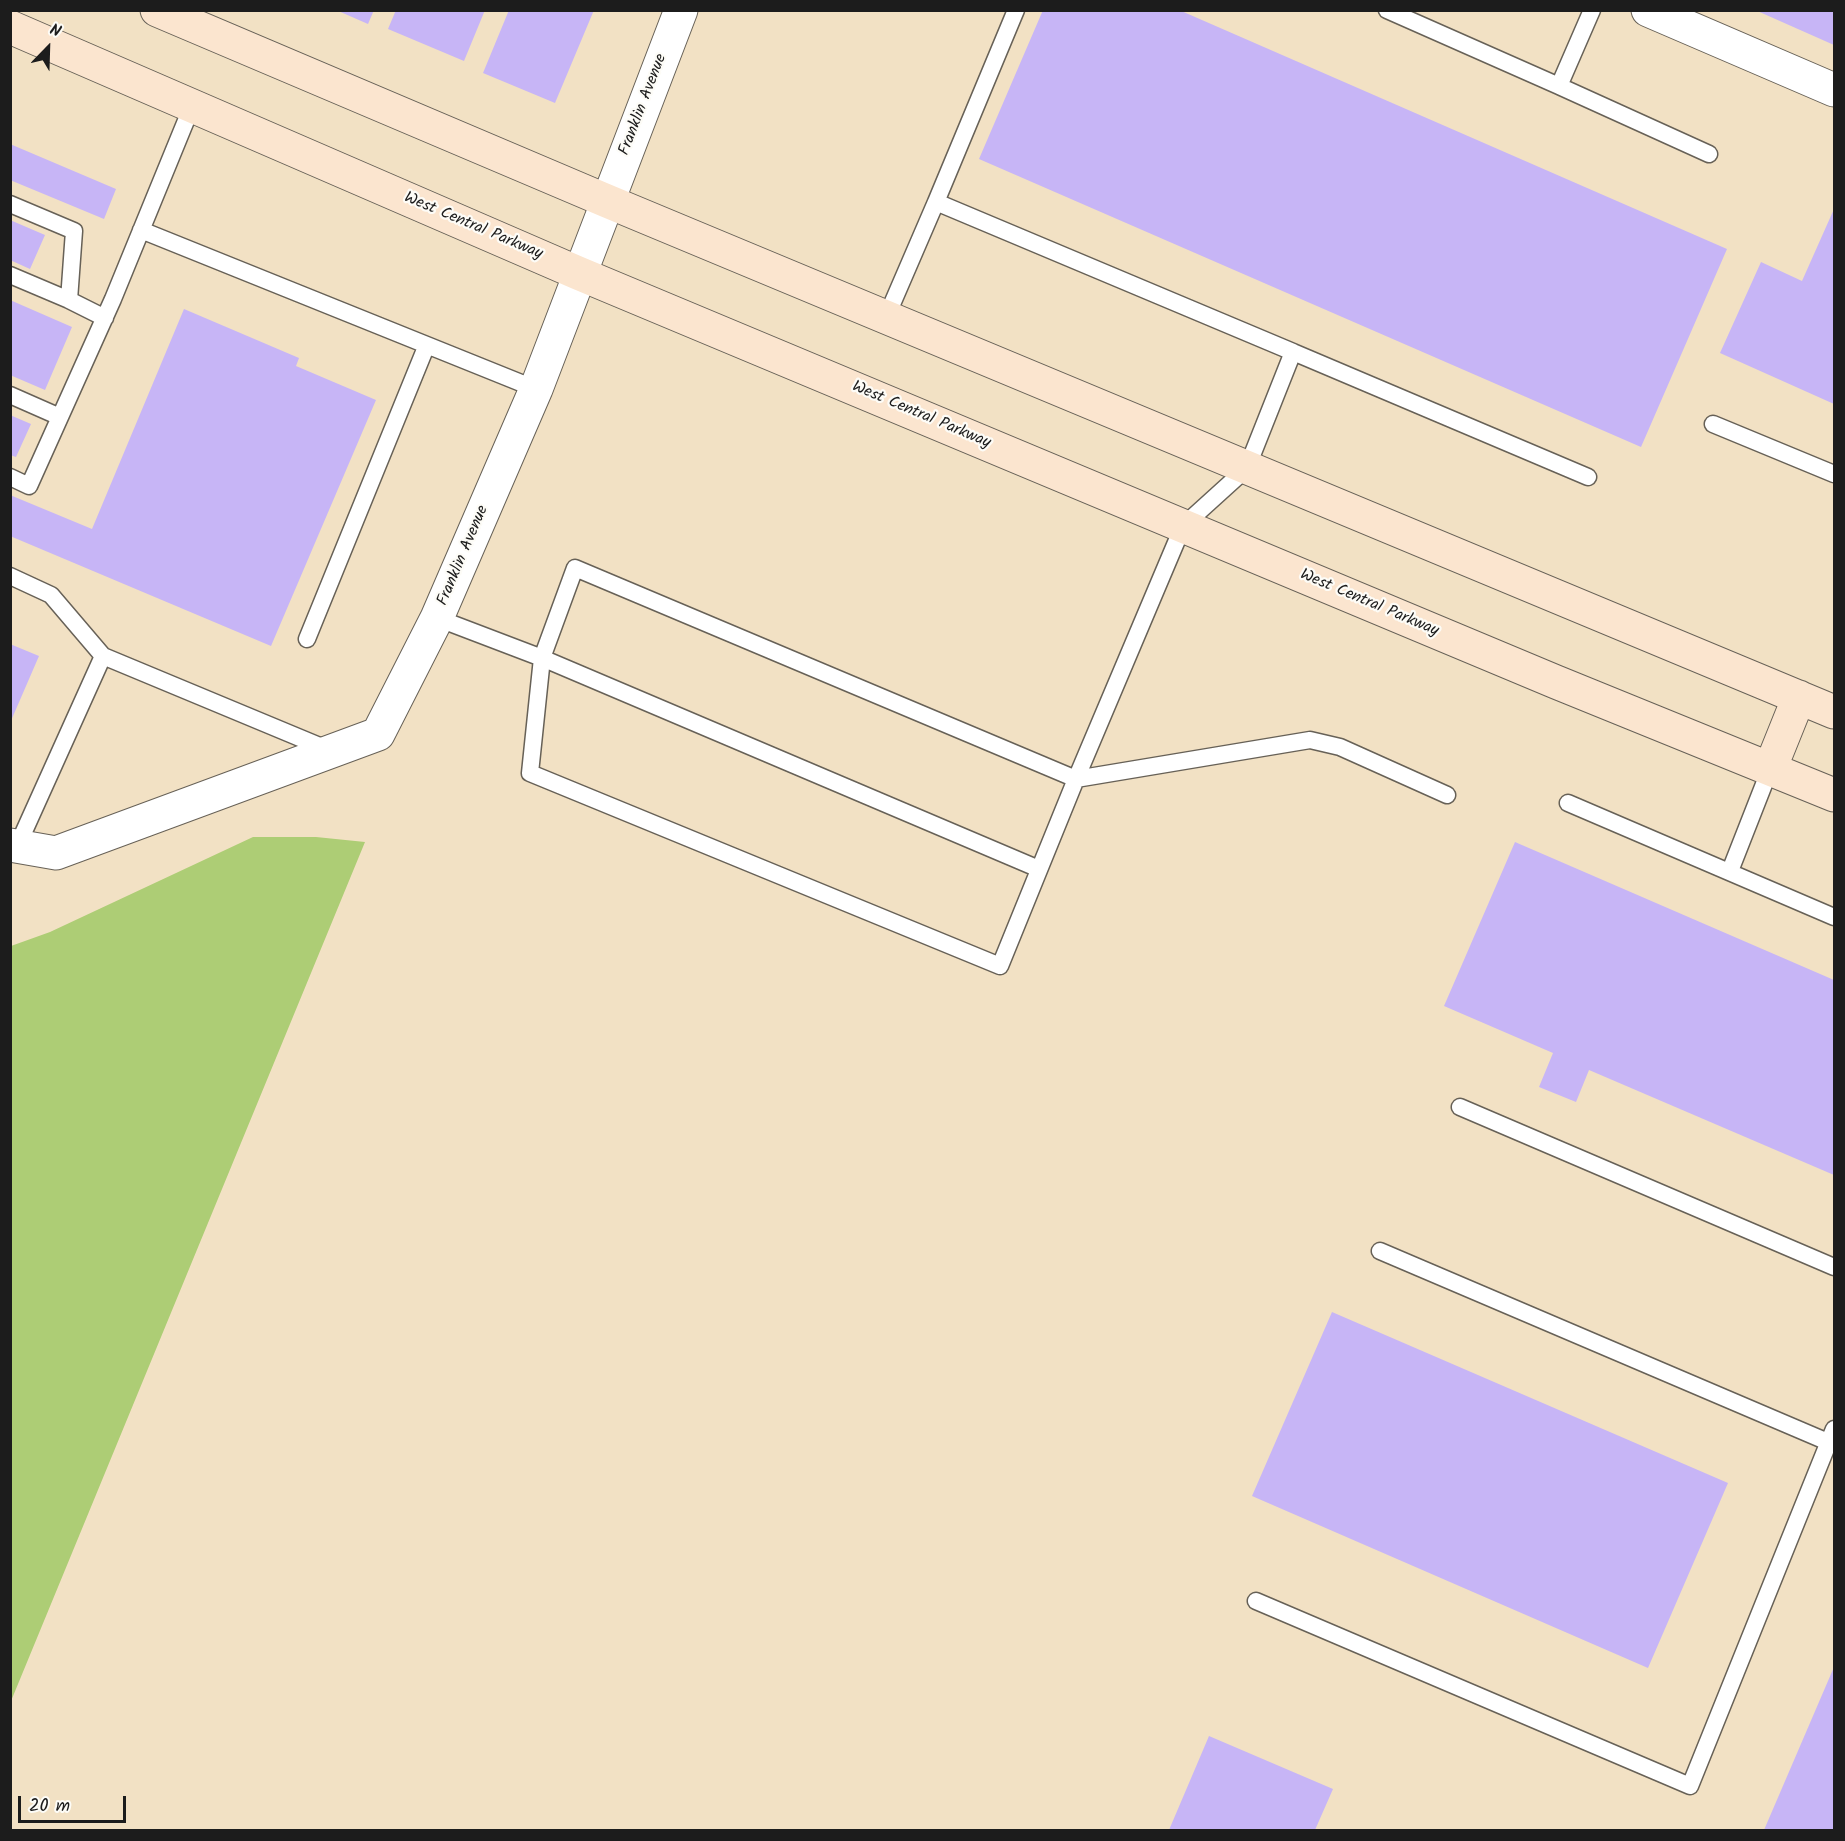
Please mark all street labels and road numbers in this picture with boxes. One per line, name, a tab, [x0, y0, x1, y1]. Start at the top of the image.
street label: Franklin Avenue	[616, 52, 672, 158]
street label: West Central Parkway	[401, 189, 545, 265]
street label: West Central Parkway	[849, 378, 993, 454]
street label: Franklin Avenue	[434, 503, 494, 609]
street label: West Central Parkway	[1297, 566, 1441, 642]

